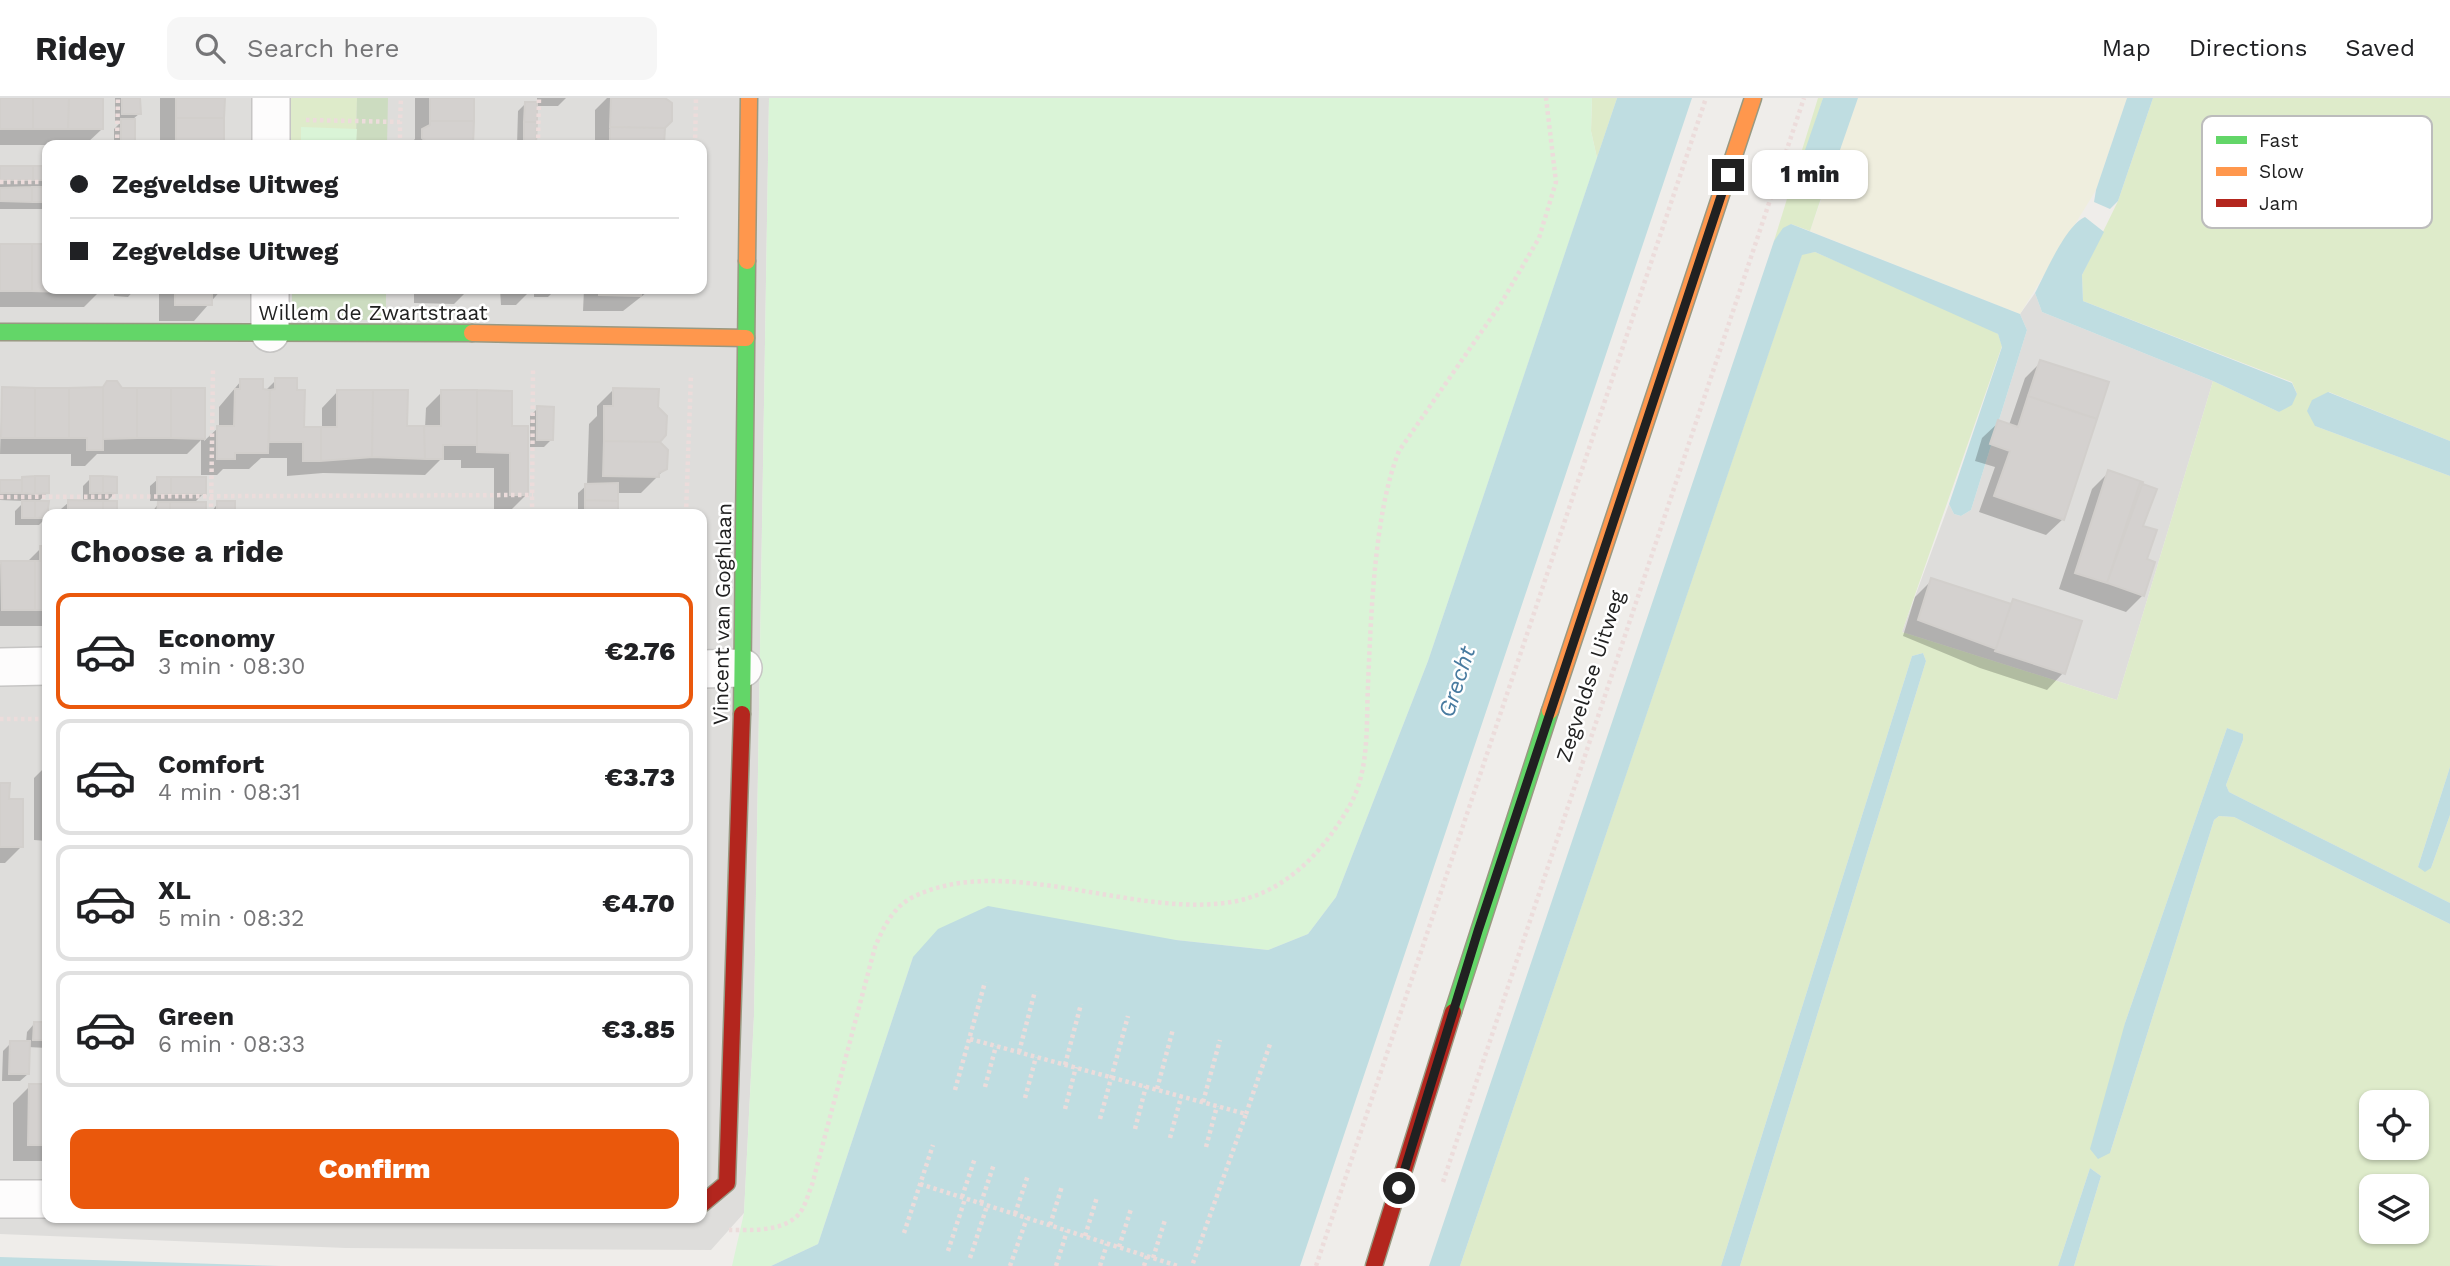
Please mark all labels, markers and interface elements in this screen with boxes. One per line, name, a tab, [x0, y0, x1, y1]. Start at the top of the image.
search box	[167, 17, 657, 80]
text: Ridey	[35, 29, 125, 68]
icon: search	[191, 29, 229, 67]
text: Search here	[247, 33, 399, 63]
text: Map	[2102, 34, 2151, 62]
text: Directions	[2189, 34, 2307, 62]
text: Saved	[2345, 34, 2415, 62]
legend	[2202, 116, 2432, 228]
text: Fast	[2259, 129, 2298, 152]
callout: 1 min	[1752, 150, 1868, 200]
route end	[1712, 159, 1744, 191]
text: Slow	[2259, 160, 2304, 183]
text: 1 min	[1780, 161, 1840, 188]
text: Zegveldse Uitweg	[112, 169, 338, 199]
text: Jam	[2259, 192, 2298, 215]
text: Zegveldse Uitweg	[112, 236, 338, 266]
street label: Willem de Zwartstraat	[258, 300, 488, 325]
street label: Vincent van Goghlaan	[708, 503, 736, 725]
text: Choose a ride	[70, 532, 284, 570]
street label: Zegveldse Uitweg	[1551, 586, 1630, 765]
icon: car	[74, 620, 137, 683]
text: Economy	[158, 623, 275, 653]
text: €2.76	[605, 636, 675, 666]
water label: Grecht	[1433, 642, 1481, 721]
text: 3 min · 08:30	[158, 653, 305, 680]
icon: car	[74, 746, 137, 809]
text: Comfort	[158, 749, 264, 779]
text: €3.73	[605, 762, 675, 792]
text: 4 min · 08:31	[158, 779, 301, 806]
icon: car	[74, 872, 137, 935]
text: XL	[158, 875, 191, 905]
text: €4.70	[603, 888, 675, 918]
text: 5 min · 08:32	[158, 905, 305, 932]
icon: car	[74, 998, 137, 1061]
text: Green	[158, 1001, 234, 1031]
text: €3.85	[602, 1014, 675, 1044]
text: 6 min · 08:33	[158, 1031, 305, 1058]
map controls	[2359, 1090, 2429, 1244]
button: locate	[2359, 1090, 2429, 1160]
button: Confirm	[70, 1129, 679, 1209]
route start	[1383, 1172, 1415, 1204]
button: layers	[2359, 1174, 2429, 1244]

